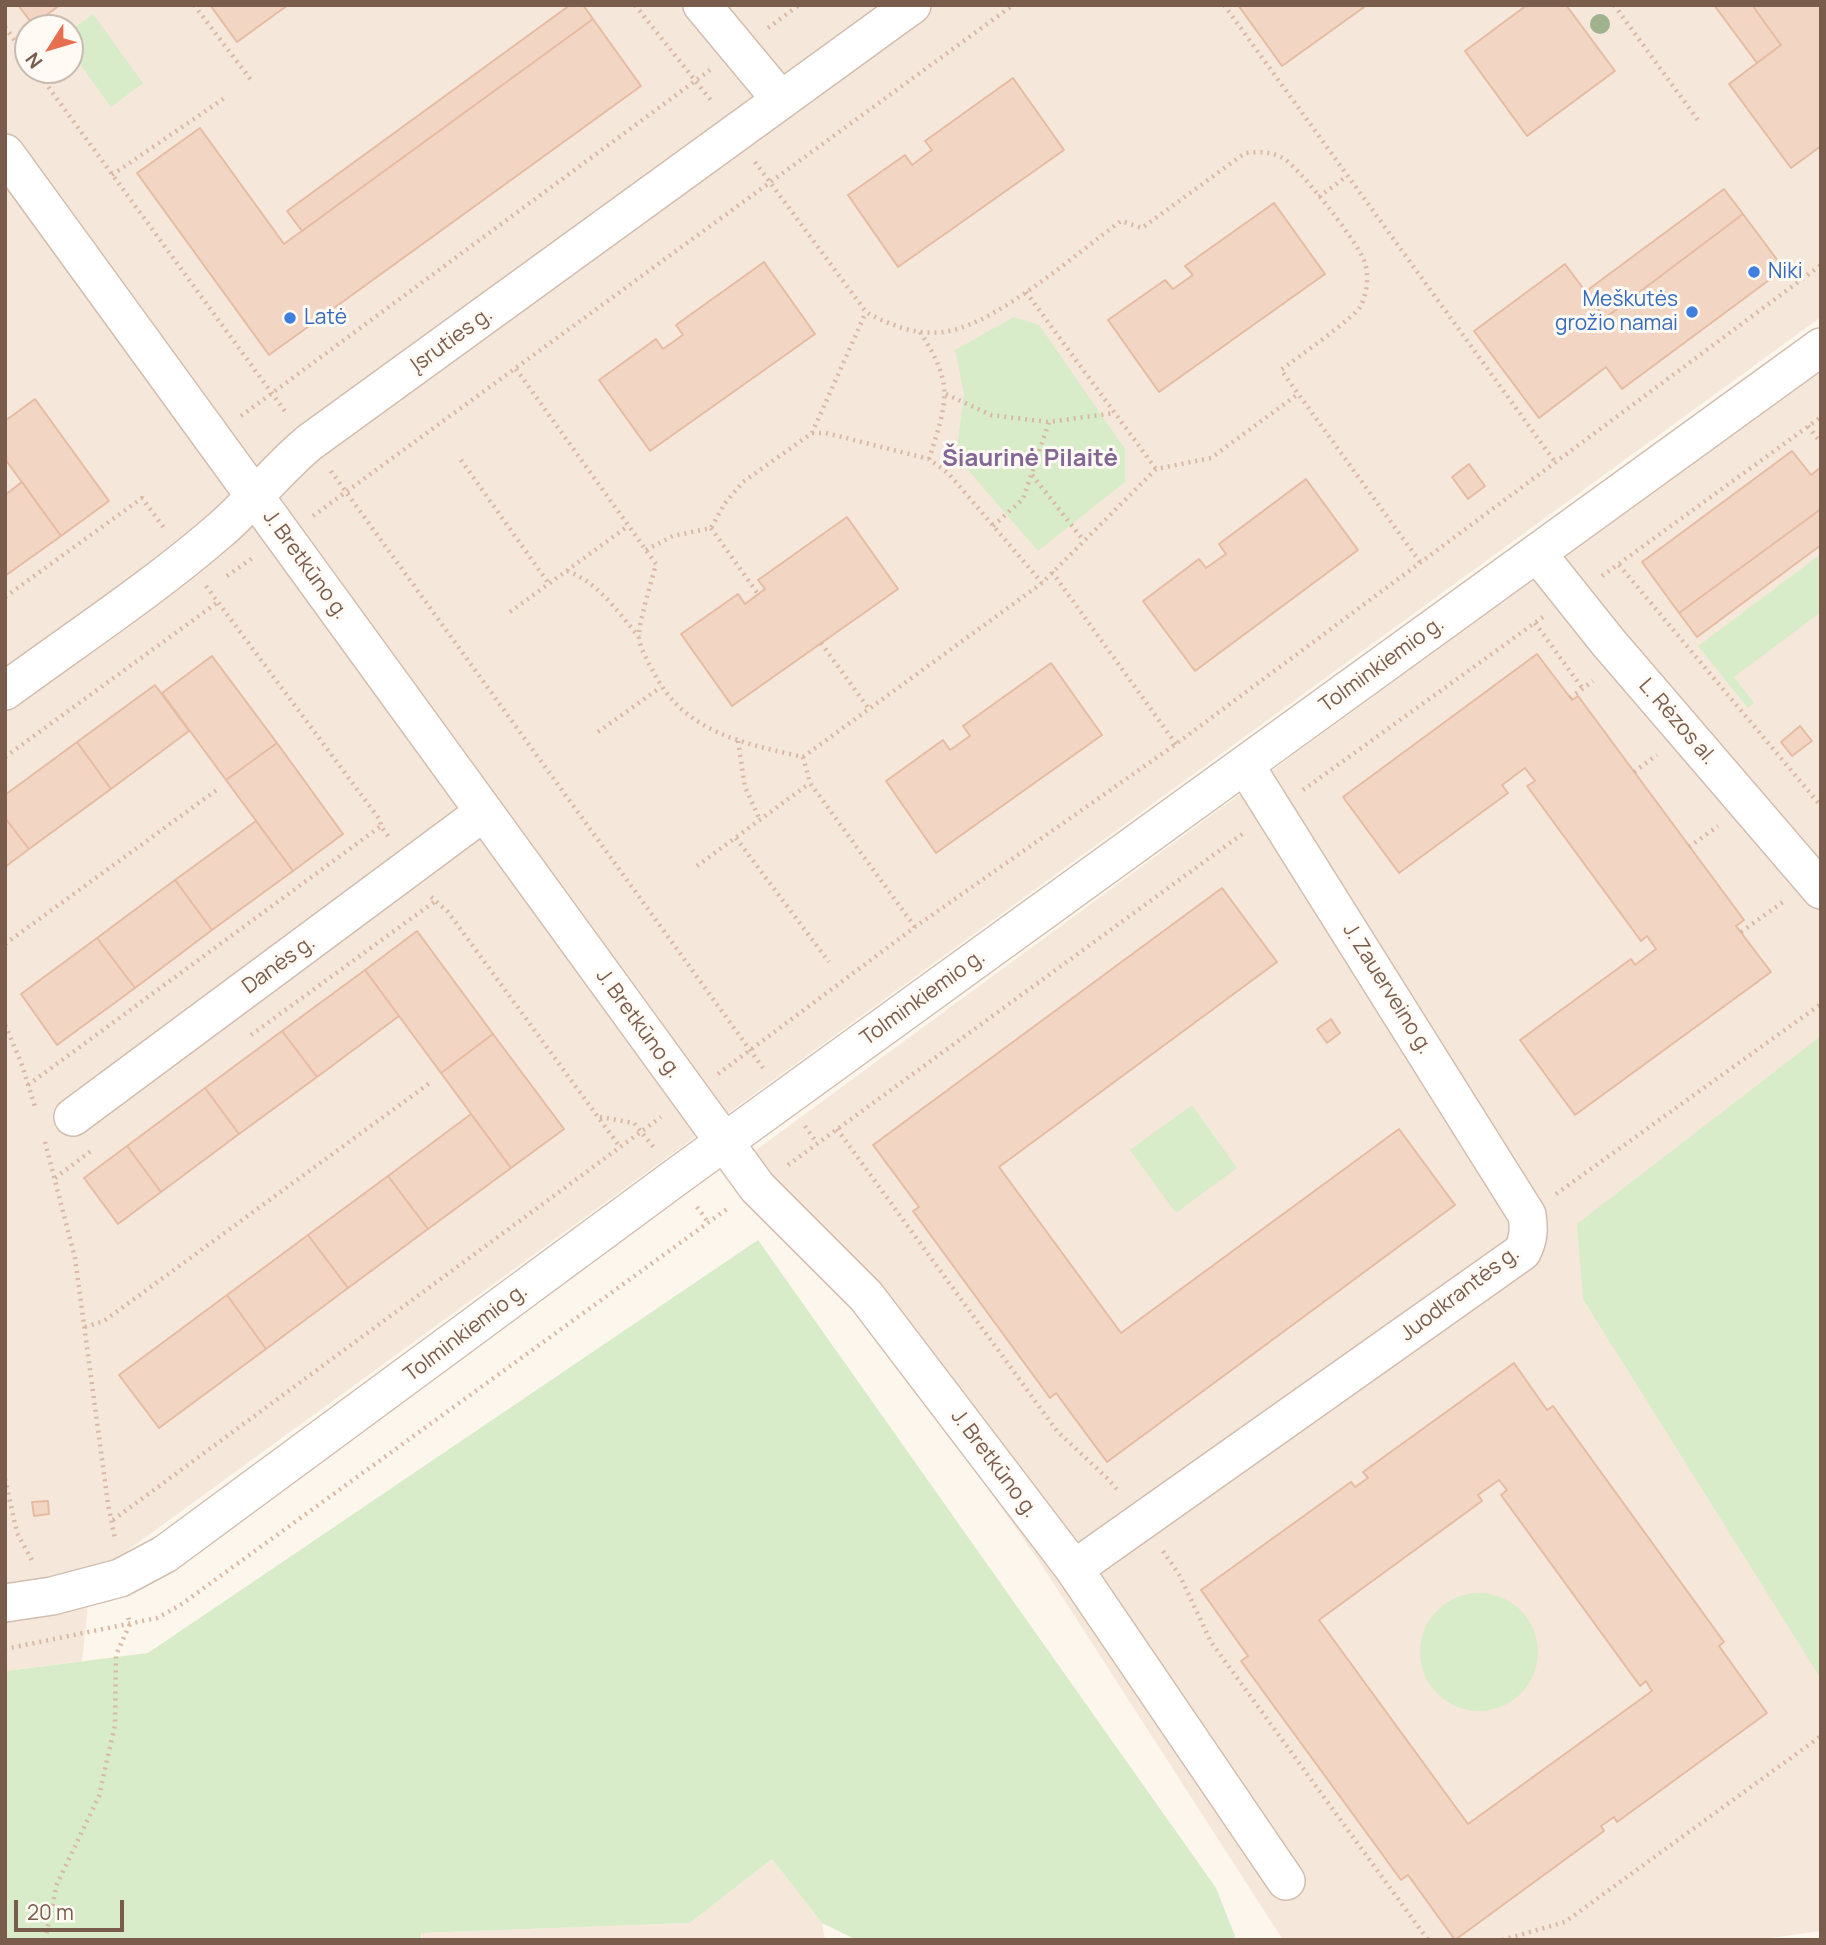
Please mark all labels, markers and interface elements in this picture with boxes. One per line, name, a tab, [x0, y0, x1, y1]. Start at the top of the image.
north arrow	[14, 14, 84, 84]
text: N	[19, 47, 48, 74]
place label: Niki	[1768, 259, 1803, 285]
marker: Niki	[1746, 264, 1762, 280]
place label: Meškutės grožio namai	[1555, 287, 1678, 337]
street label: Įsruties g.	[406, 302, 498, 378]
marker: Meškutės grožio namai	[1684, 304, 1700, 320]
place label: Latė	[304, 305, 347, 331]
marker: Latė	[282, 310, 298, 326]
district label: Šiaurinė Pilaitė	[942, 445, 1118, 473]
street label: J. Bretkūno g.	[257, 505, 353, 625]
street label: Tolminkiemio g.	[1315, 611, 1449, 719]
street label: L. Rėzos al.	[1633, 674, 1721, 770]
street label: J. Zauerveino g.	[1337, 919, 1437, 1059]
street label: Danės g.	[238, 930, 320, 1000]
street label: Tolminkiemio g.	[856, 944, 990, 1052]
street label: J. Bretkūno g.	[590, 964, 686, 1084]
street label: Juodkrantės g.	[1396, 1241, 1524, 1347]
street label: Tolminkiemio g.	[399, 1278, 533, 1388]
street label: J. Bretkūno g.	[945, 1405, 1043, 1523]
scale bar	[18, 1885, 128, 1929]
text: 20 m	[27, 1898, 74, 1926]

